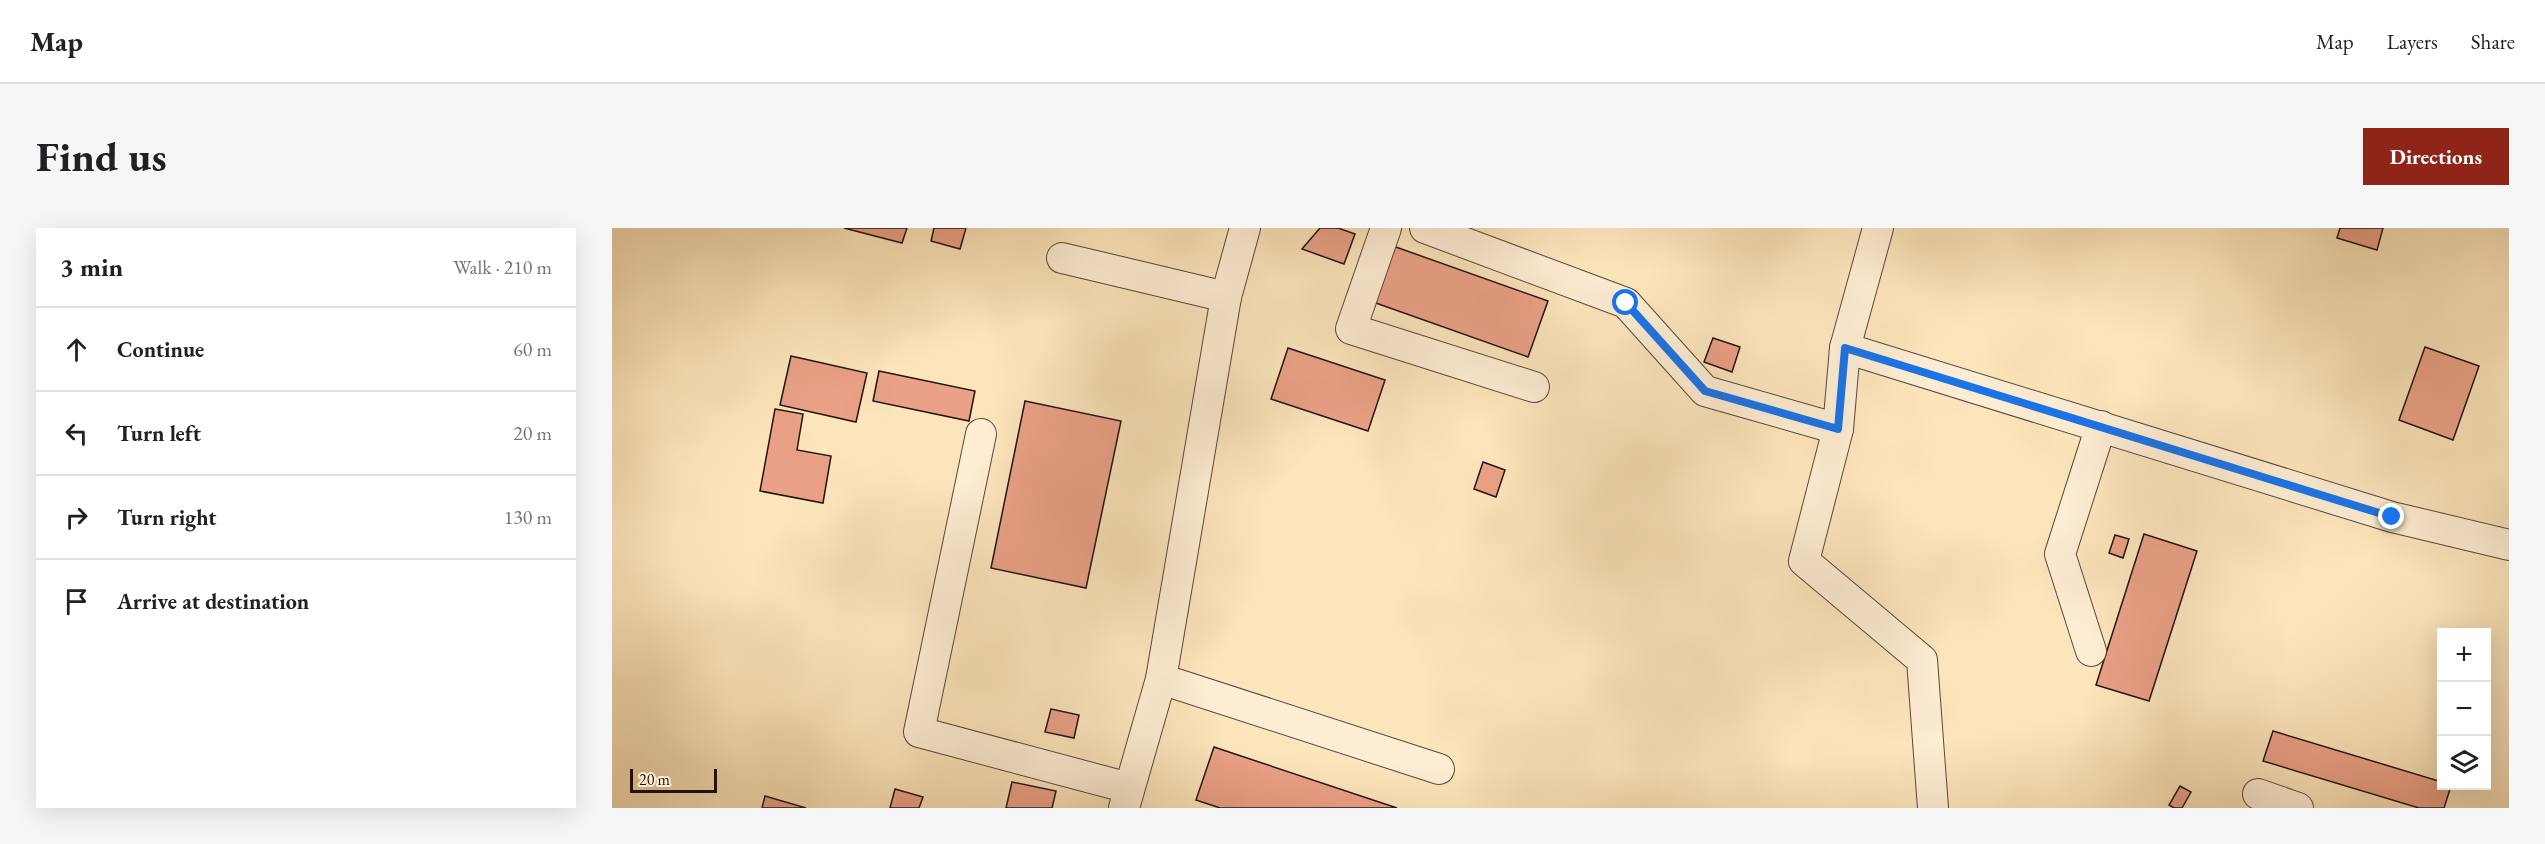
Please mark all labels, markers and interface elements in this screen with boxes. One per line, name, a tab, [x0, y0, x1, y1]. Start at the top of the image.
text: Map	[30, 23, 83, 59]
text: Map	[2316, 28, 2354, 55]
text: Layers	[2387, 28, 2438, 55]
text: Share	[2471, 28, 2515, 55]
button: Directions	[2363, 128, 2509, 185]
text: Find us	[36, 129, 167, 184]
text: 3 min	[60, 250, 123, 284]
text: Walk · 210 m	[453, 254, 552, 280]
route start	[1612, 289, 1638, 315]
icon: ahead	[60, 333, 93, 366]
text: Continue	[117, 335, 204, 364]
text: 60 m	[513, 336, 552, 362]
icon: left	[60, 417, 93, 450]
text: Turn left	[117, 419, 201, 448]
text: 20 m	[513, 420, 552, 446]
icon: right	[60, 501, 93, 534]
text: Turn right	[117, 503, 216, 532]
route end	[2378, 503, 2404, 529]
text: 130 m	[504, 504, 552, 530]
icon: arrive	[60, 585, 93, 618]
text: Arrive at destination	[117, 587, 309, 616]
map controls	[2437, 628, 2491, 790]
button: +	[2437, 628, 2491, 682]
button: −	[2437, 682, 2491, 736]
button: layers	[2437, 736, 2491, 790]
scale bar	[630, 766, 717, 794]
text: 20 m	[639, 769, 670, 790]

